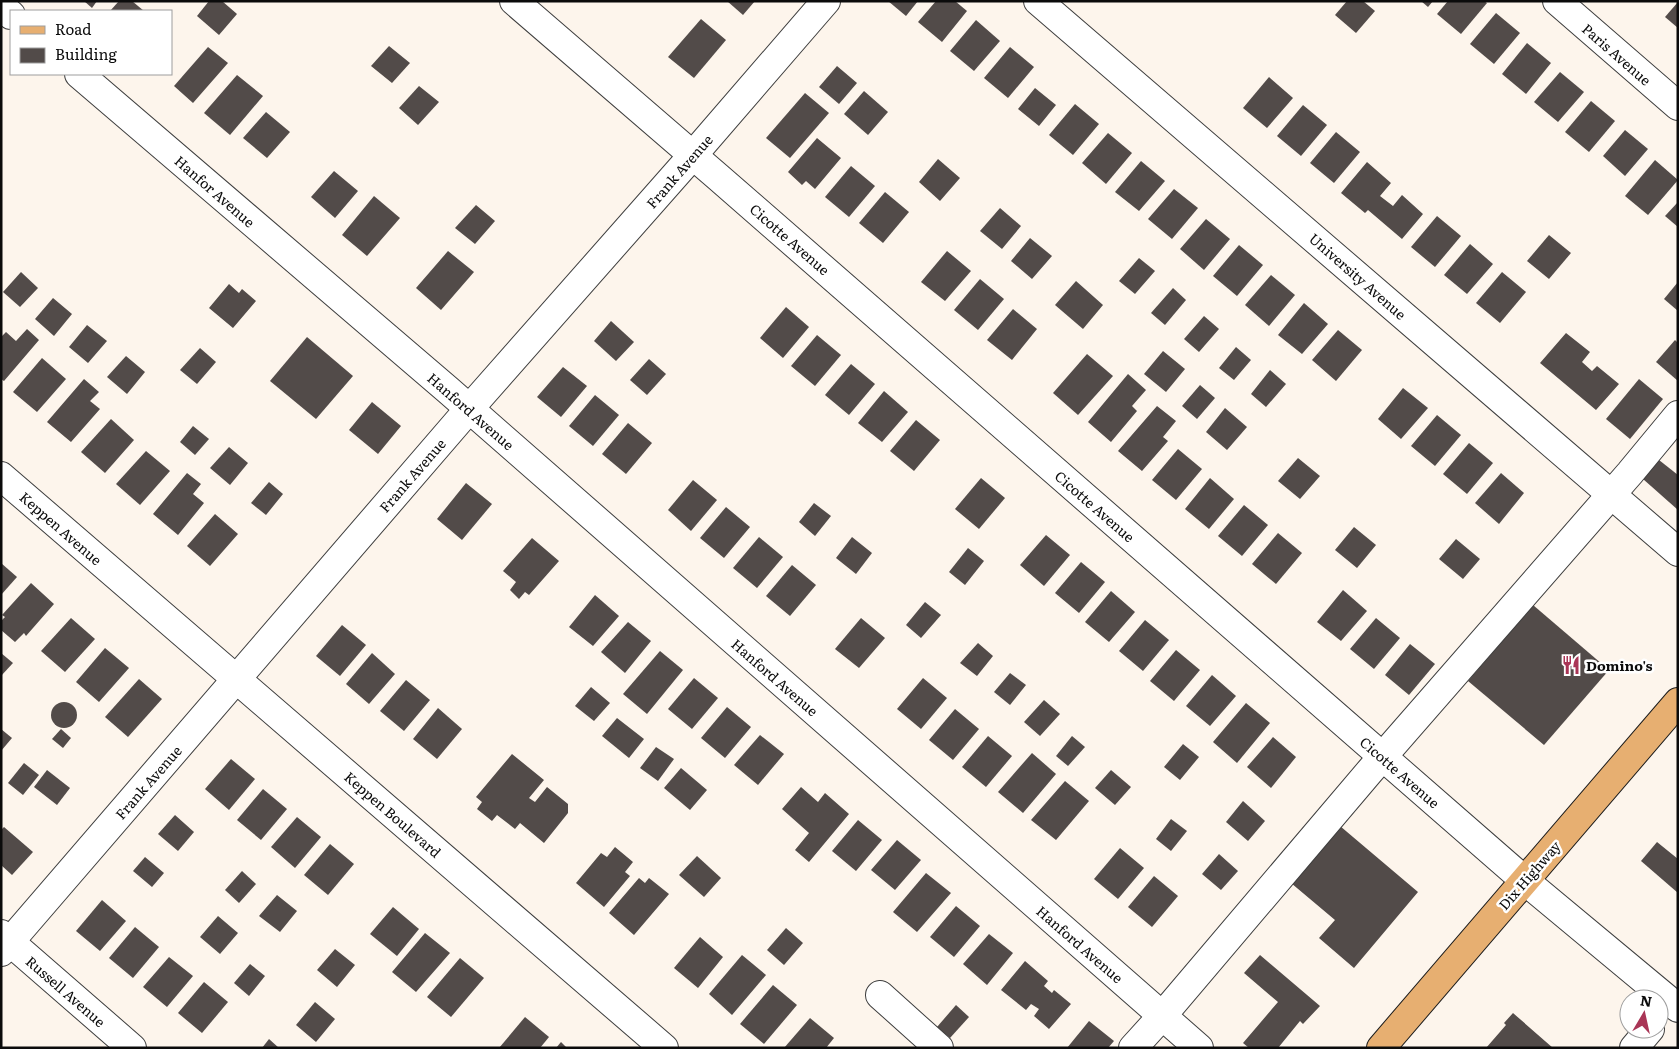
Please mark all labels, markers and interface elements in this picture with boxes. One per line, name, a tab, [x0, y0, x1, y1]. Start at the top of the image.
legend	[10, 10, 172, 75]
text: Road	[55, 17, 91, 40]
street label: Paris Avenue	[1578, 18, 1656, 90]
text: Building	[55, 42, 117, 65]
street label: Frank Avenue	[641, 130, 717, 212]
street label: Hanfor Avenue	[171, 151, 259, 231]
street label: Cicotte Avenue	[746, 199, 834, 279]
street label: University Avenue	[1305, 228, 1411, 324]
street label: Hanford Avenue	[423, 368, 519, 454]
street label: Frank Avenue	[374, 434, 450, 516]
street label: Cicotte Avenue	[1051, 466, 1139, 546]
street label: Keppen Avenue	[16, 487, 106, 569]
street label: Hanford Avenue	[727, 634, 823, 720]
restaurant icon: Domino's	[1560, 654, 1582, 676]
place label: Domino's	[1586, 655, 1653, 675]
street label: Cicotte Avenue	[1356, 732, 1444, 812]
street label: Frank Avenue	[110, 741, 186, 823]
street label: Keppen Boulevard	[340, 766, 446, 862]
street label: Dix Highway	[1493, 835, 1565, 914]
street label: Hanford Avenue	[1032, 901, 1128, 987]
street label: Russell Avenue	[22, 951, 110, 1031]
north arrow	[1619, 989, 1669, 1039]
text: N	[1639, 989, 1654, 1011]

